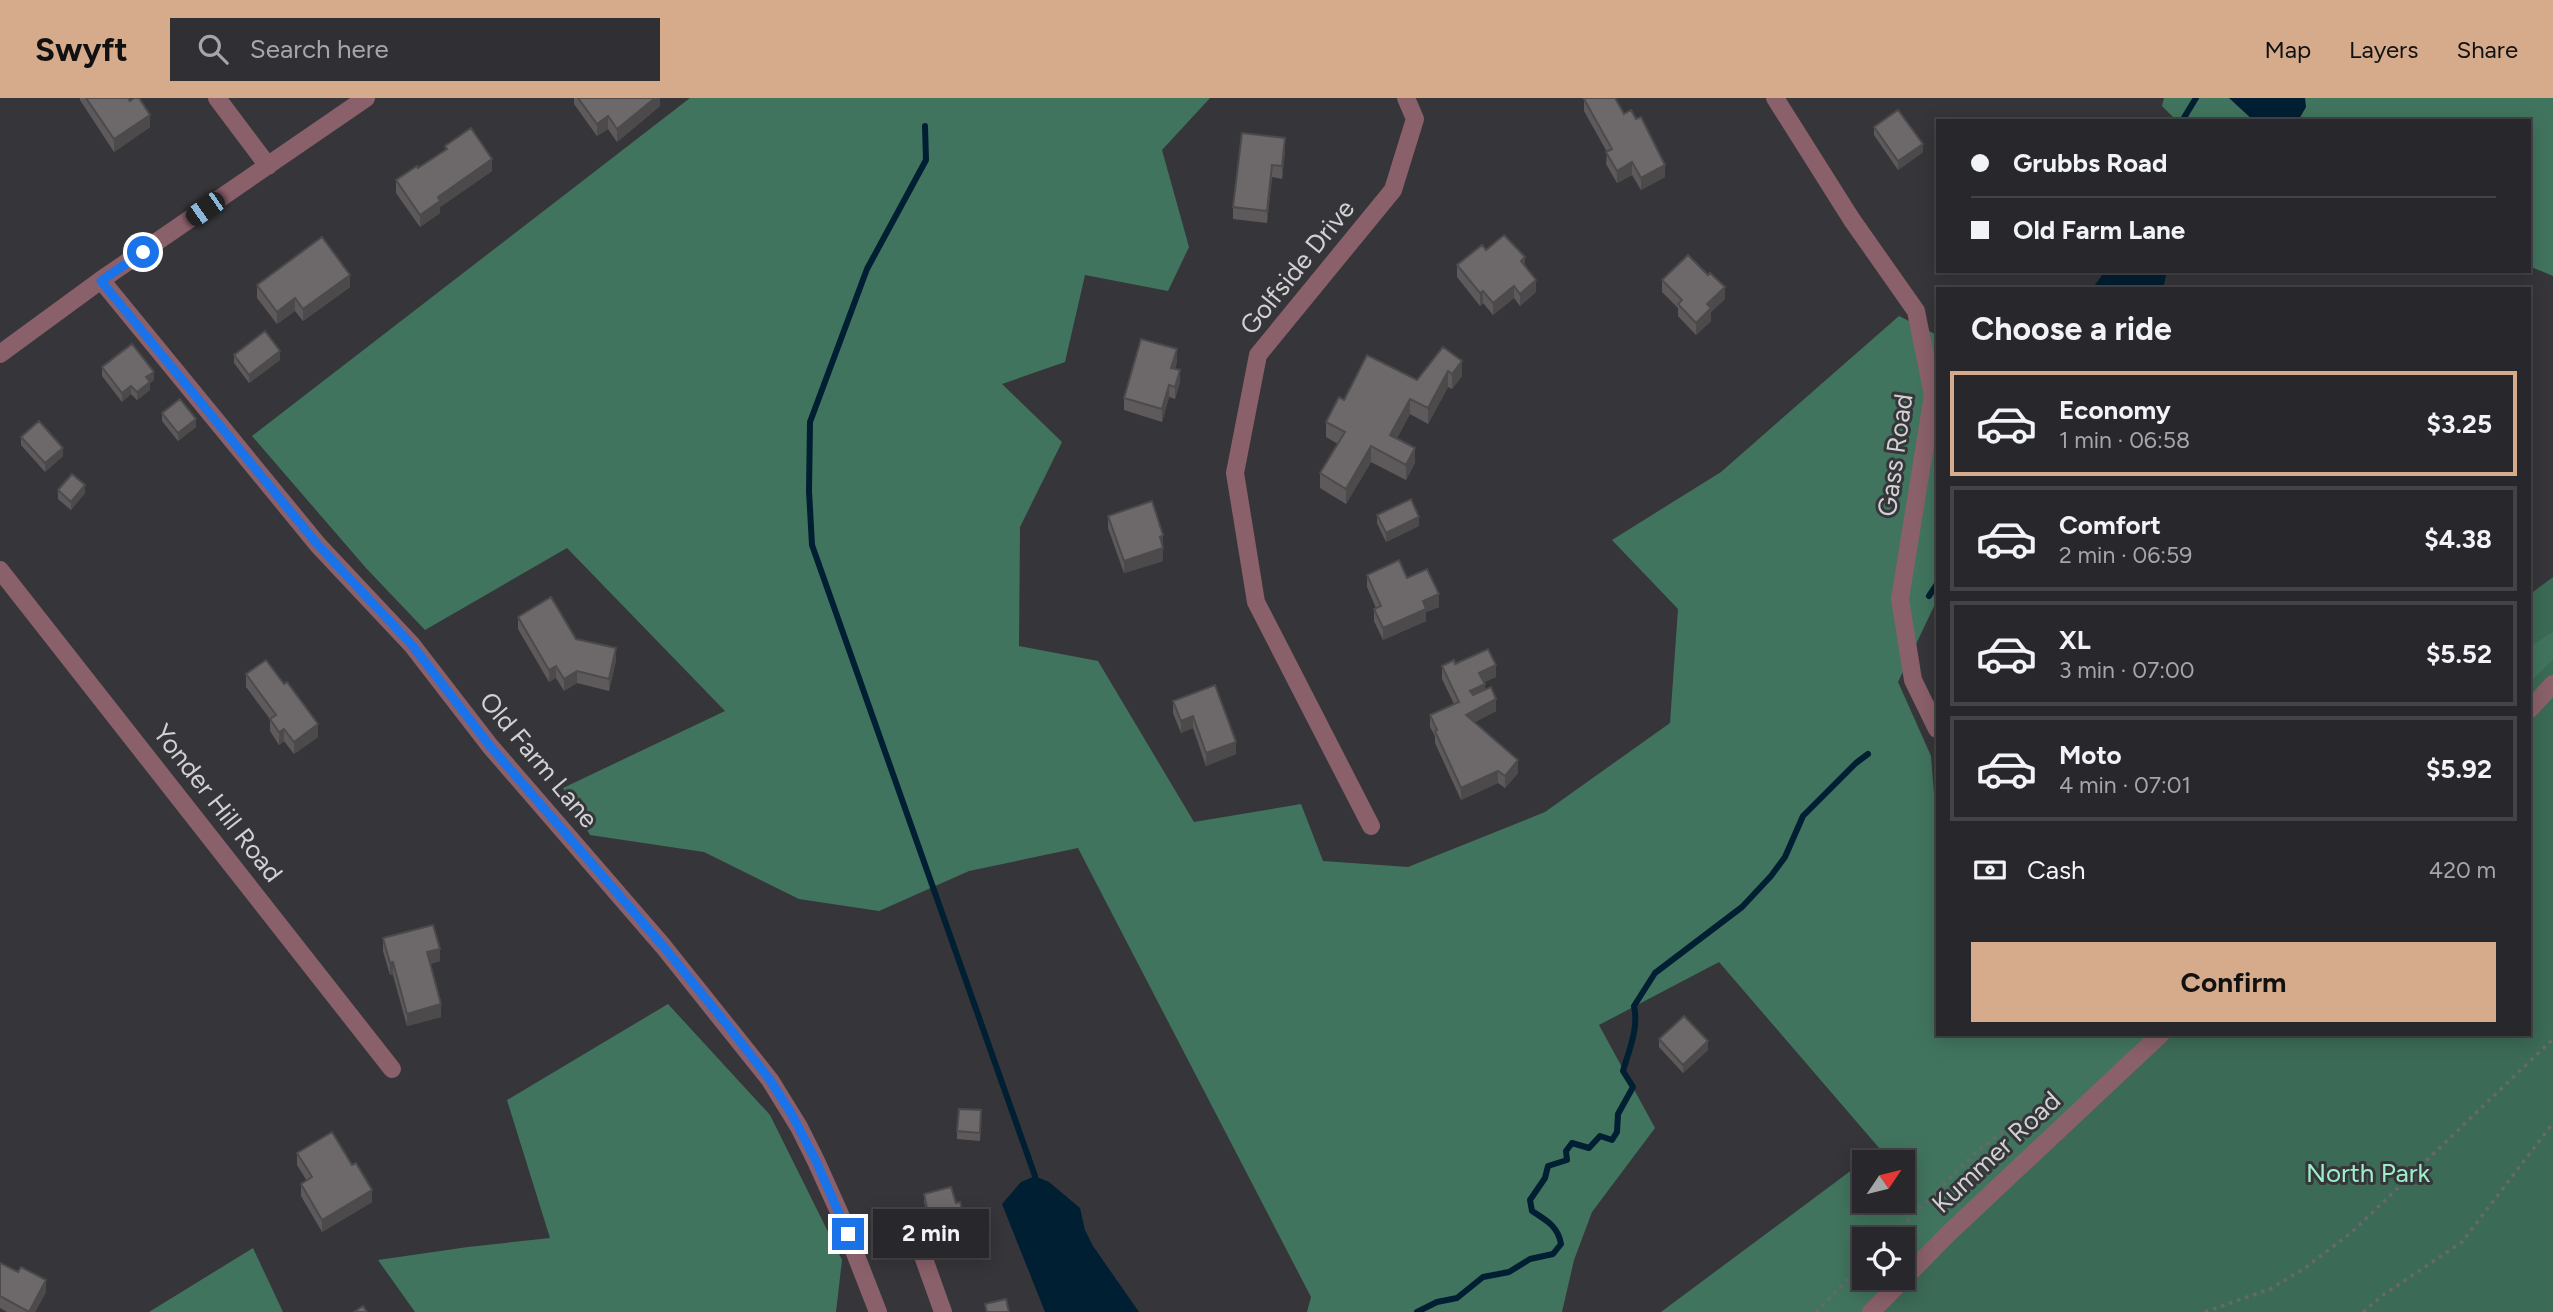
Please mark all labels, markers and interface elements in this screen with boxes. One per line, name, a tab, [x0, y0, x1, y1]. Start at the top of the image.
search box	[170, 18, 660, 81]
text: Swyft	[35, 30, 128, 69]
icon: search	[194, 30, 232, 68]
text: Search here	[250, 33, 389, 65]
text: Map	[2264, 35, 2311, 64]
text: Layers	[2349, 35, 2418, 64]
text: Share	[2456, 35, 2518, 64]
text: Grubbs Road	[2013, 147, 2167, 179]
car	[182, 188, 229, 230]
street label: Golfside Drive	[1233, 193, 1361, 341]
text: Old Farm Lane	[2013, 214, 2185, 246]
route start	[127, 236, 159, 268]
text: Choose a ride	[1971, 310, 2172, 348]
street label: Gass Road	[1871, 392, 1919, 518]
icon: car	[1975, 392, 2038, 455]
text: Economy	[2059, 394, 2171, 426]
text: $3.25	[2427, 408, 2492, 440]
text: 1 min · 06:58	[2059, 426, 2190, 454]
icon: car	[1975, 507, 2038, 570]
text: Comfort	[2059, 509, 2161, 541]
text: $4.38	[2424, 523, 2492, 555]
text: 2 min · 06:59	[2059, 541, 2192, 569]
icon: car	[1975, 622, 2038, 685]
text: XL	[2059, 624, 2091, 656]
text: $5.52	[2426, 638, 2492, 670]
text: 3 min · 07:00	[2059, 656, 2195, 684]
street label: Old Farm Lane	[473, 686, 605, 834]
street label: Yonder Hill Road	[146, 718, 290, 888]
icon: car	[1975, 737, 2038, 800]
text: Moto	[2059, 739, 2122, 771]
text: $5.92	[2426, 753, 2492, 785]
text: 4 min · 07:01	[2059, 771, 2191, 799]
icon: cash	[1971, 851, 2009, 889]
text: Cash	[2027, 854, 2086, 886]
text: 420 m	[2429, 856, 2496, 884]
button: Confirm	[1971, 942, 2496, 1022]
street label: Kummer Road	[1925, 1084, 2067, 1220]
north arrow	[1852, 1150, 1914, 1213]
map controls	[1852, 1150, 1915, 1290]
park label: North Park	[2306, 1157, 2430, 1189]
callout: 2 min	[872, 1210, 988, 1258]
route end	[832, 1218, 864, 1250]
text: 2 min	[902, 1219, 960, 1247]
button: locate	[1852, 1227, 1915, 1290]

